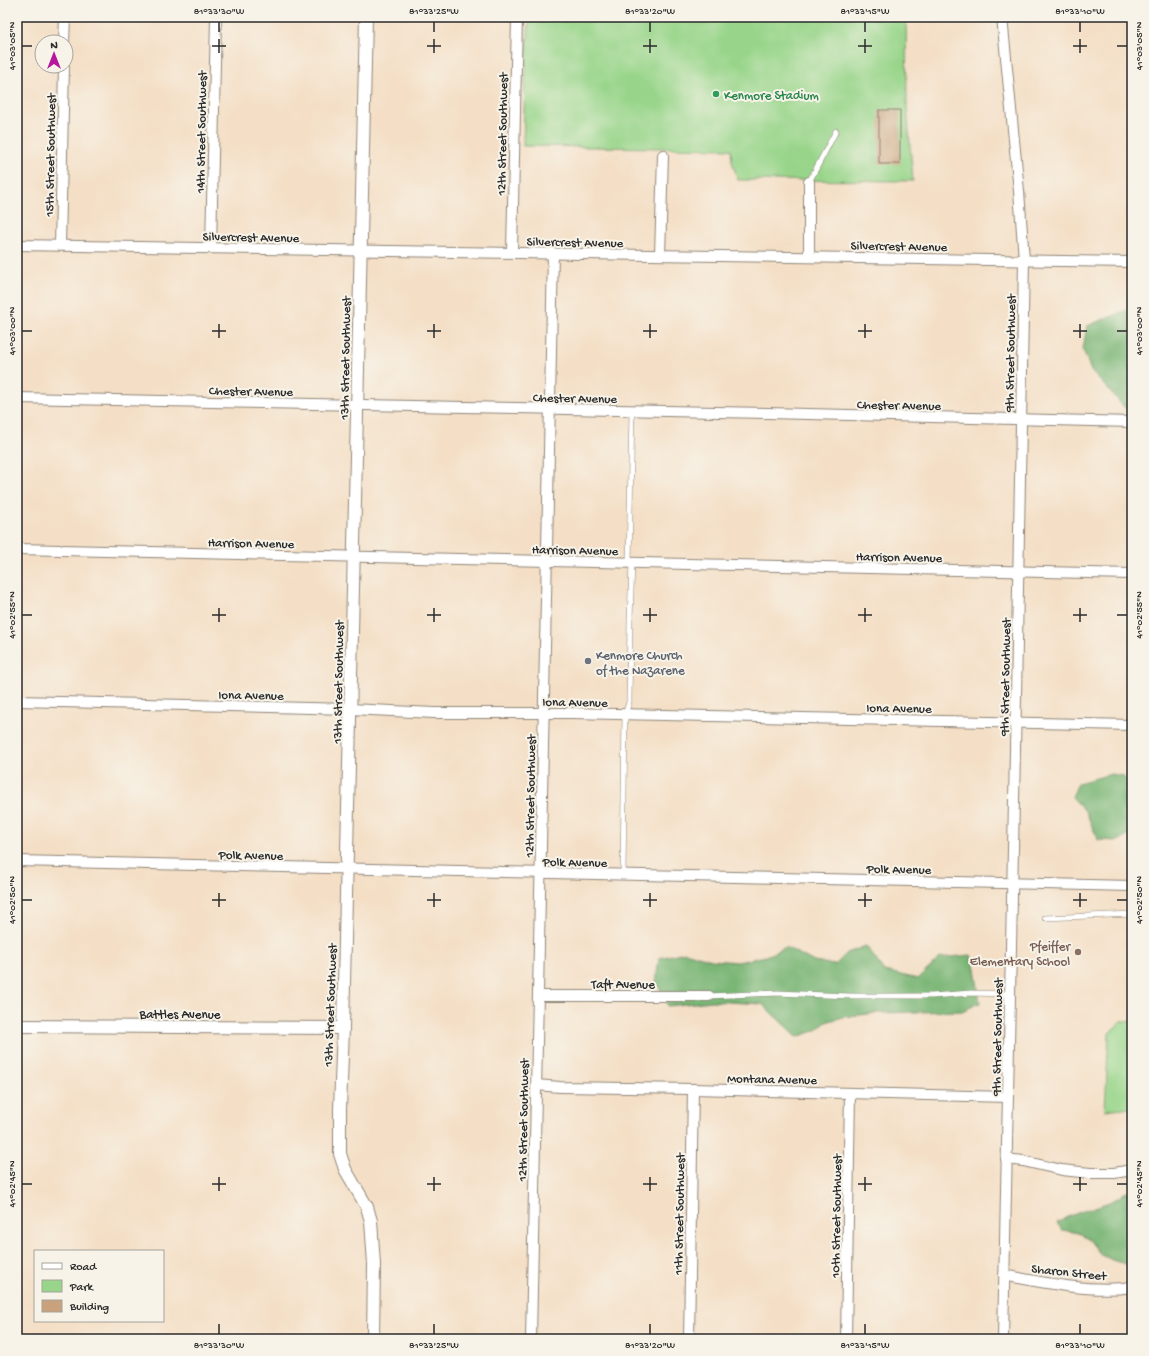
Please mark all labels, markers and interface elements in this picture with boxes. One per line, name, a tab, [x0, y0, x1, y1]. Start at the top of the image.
text: 81°33'30"W	[194, 6, 245, 18]
text: 81°33'25"W	[409, 6, 459, 18]
text: 81°33'20"W	[625, 6, 676, 18]
text: 81°33'15"W	[841, 6, 890, 18]
text: 81°33'10"W	[1055, 6, 1105, 18]
text: 41°03'05"N	[7, 21, 19, 70]
text: 41°03'05"N	[1134, 21, 1146, 70]
north arrow	[34, 34, 74, 74]
text: N	[50, 40, 58, 52]
street label: 14th Street Southwest	[194, 69, 211, 194]
street label: 12th Street Southwest	[495, 71, 512, 197]
marker: Kenmore Stadium	[711, 89, 721, 99]
place label: Kenmore Stadium	[724, 89, 819, 104]
street label: 15th Street Southwest	[43, 92, 60, 218]
street label: Silvercrest Avenue	[202, 230, 300, 247]
street label: Silvercrest Avenue	[526, 235, 624, 252]
street label: Silvercrest Avenue	[850, 239, 948, 256]
street label: 9th Street Southwest	[1003, 292, 1020, 413]
street label: 13th Street Southwest	[338, 295, 355, 421]
text: 41°03'00"N	[7, 306, 19, 355]
text: 41°03'00"N	[1134, 306, 1146, 355]
street label: Chester Avenue	[209, 384, 294, 401]
street label: Chester Avenue	[533, 391, 618, 408]
street label: Chester Avenue	[857, 398, 942, 415]
street label: Harrison Avenue	[208, 536, 295, 553]
street label: Harrison Avenue	[532, 543, 619, 560]
street label: Harrison Avenue	[856, 550, 943, 567]
text: 41°02'55"N	[7, 591, 19, 639]
text: 41°02'55"N	[1134, 591, 1146, 639]
street label: 9th Street Southwest	[998, 616, 1015, 737]
street label: 13th Street Southwest	[331, 619, 348, 745]
place label: Kenmore Church of the Nazarene	[596, 649, 685, 679]
marker: Kenmore Church of the Nazarene	[583, 656, 593, 666]
street label: Iona Avenue	[218, 688, 284, 705]
street label: Iona Avenue	[542, 695, 608, 712]
street label: Iona Avenue	[866, 701, 932, 718]
street label: 12th Street Southwest	[523, 733, 540, 859]
street label: Polk Avenue	[217, 848, 284, 865]
street label: Polk Avenue	[541, 855, 608, 872]
street label: Polk Avenue	[865, 862, 932, 879]
text: 41°02'50"N	[7, 876, 19, 924]
text: 41°02'50"N	[1134, 876, 1146, 924]
place label: Pfeiffer Elementary School	[970, 940, 1071, 970]
street label: 13th Street Southwest	[322, 942, 341, 1068]
marker: Pfeiffer Elementary School	[1073, 947, 1083, 957]
street label: 9th Street Southwest	[990, 976, 1007, 1097]
street label: Taft Avenue	[590, 978, 655, 993]
street label: Battles Avenue	[138, 1008, 221, 1023]
street label: 12th Street Southwest	[516, 1057, 533, 1183]
street label: Montana Avenue	[727, 1072, 817, 1089]
street label: 11th Street Southwest	[672, 1151, 689, 1276]
street label: 10th Street Southwest	[829, 1152, 846, 1279]
text: 41°02'45"N	[7, 1160, 19, 1208]
text: 41°02'45"N	[1134, 1160, 1146, 1208]
legend	[34, 1250, 164, 1322]
text: Road	[70, 1261, 97, 1275]
street label: Sharon Street	[1030, 1262, 1109, 1285]
text: Park	[69, 1281, 95, 1295]
text: Building	[69, 1301, 109, 1315]
text: 81°33'30"W	[194, 1340, 245, 1352]
text: 81°33'25"W	[409, 1340, 459, 1352]
text: 81°33'20"W	[625, 1340, 676, 1352]
text: 81°33'15"W	[841, 1340, 890, 1352]
text: 81°33'10"W	[1055, 1340, 1105, 1352]

